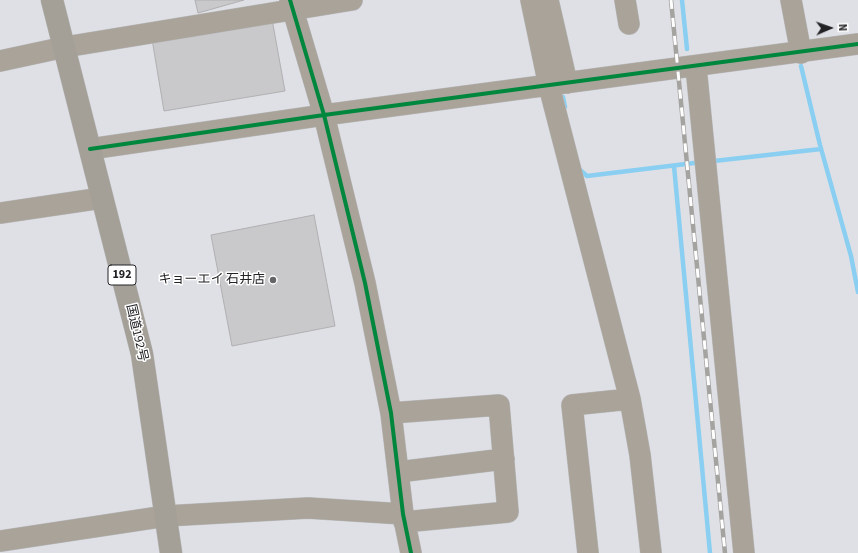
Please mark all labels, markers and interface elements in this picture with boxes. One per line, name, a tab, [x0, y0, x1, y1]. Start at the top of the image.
north arrow	[810, 8, 850, 48]
text: N	[835, 24, 850, 31]
road number: 192	[108, 265, 136, 285]
place label: キョーエイ 石井店	[158, 272, 265, 288]
marker: キョーエイ 石井店	[268, 275, 278, 285]
street label: 国道192号	[122, 303, 150, 363]

